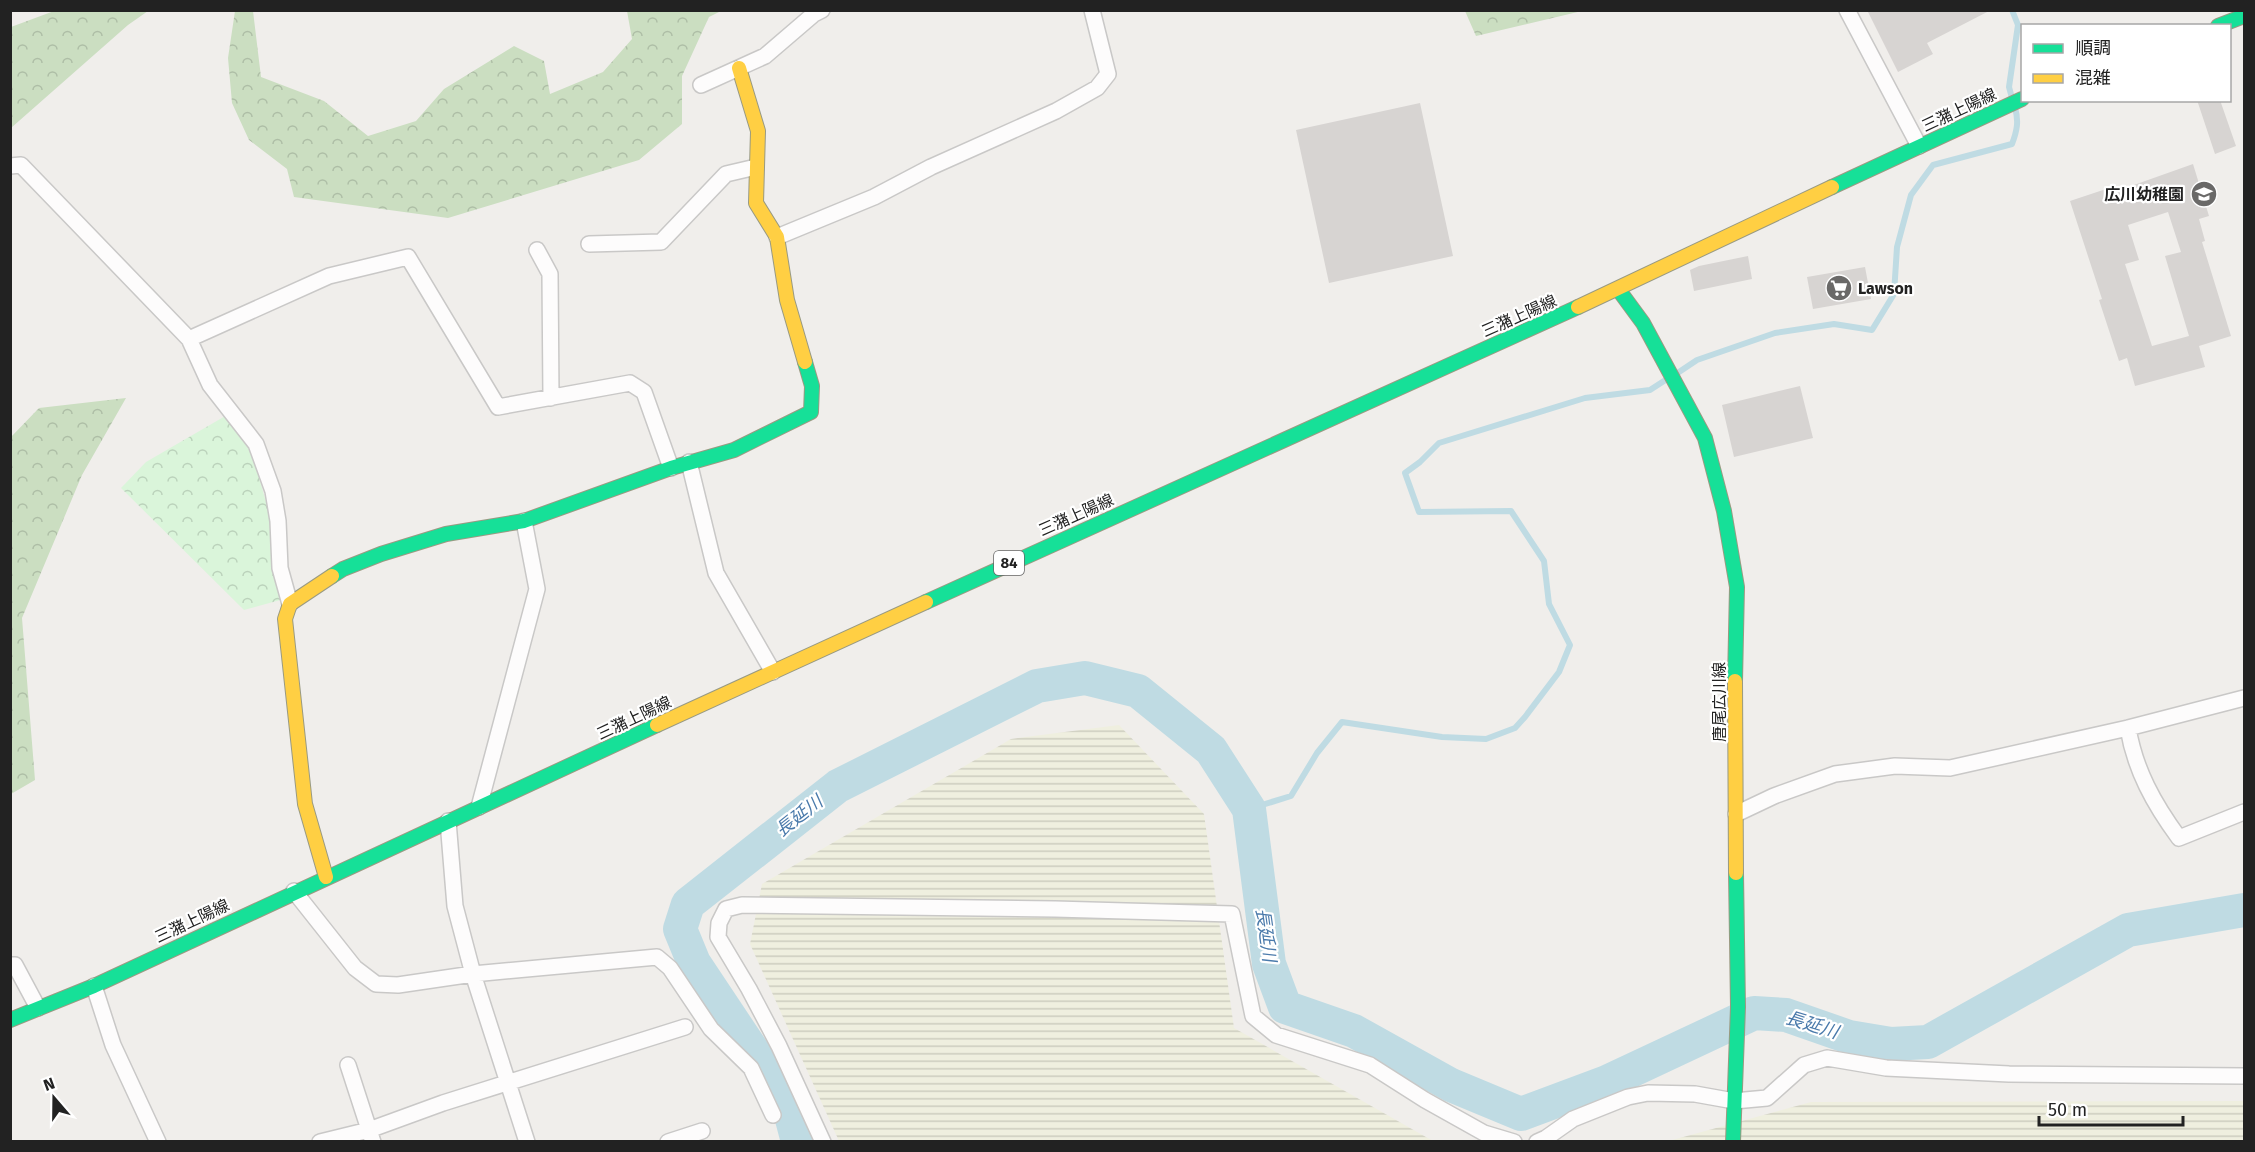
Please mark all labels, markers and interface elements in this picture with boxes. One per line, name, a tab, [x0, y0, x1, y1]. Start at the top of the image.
legend	[2021, 24, 2231, 102]
text: 順調	[2075, 37, 2111, 59]
text: 混雑	[2075, 67, 2111, 89]
street label: 三潴上陽線	[1919, 84, 1999, 136]
school or university icon: 広川幼稚園	[2189, 179, 2219, 209]
place label: 広川幼稚園	[2104, 185, 2184, 204]
supermarket icon: Lawson	[1824, 273, 1854, 303]
place label: Lawson	[1858, 279, 1913, 298]
street label: 三潴上陽線	[1479, 291, 1559, 341]
street label: 三潴上陽線	[1036, 490, 1116, 540]
road number: 84	[994, 551, 1024, 575]
street label: 唐尾広川線	[1710, 662, 1729, 742]
street label: 三潴上陽線	[594, 692, 674, 744]
water label: 長延川	[771, 789, 829, 841]
street label: 三潴上陽線	[152, 895, 232, 947]
water label: 長延川	[1251, 907, 1281, 965]
water label: 長延川	[1783, 1007, 1843, 1044]
north arrow	[24, 1068, 84, 1128]
text: N	[41, 1074, 57, 1095]
scale bar	[2039, 1089, 2183, 1127]
text: 50 m	[2048, 1099, 2087, 1121]

